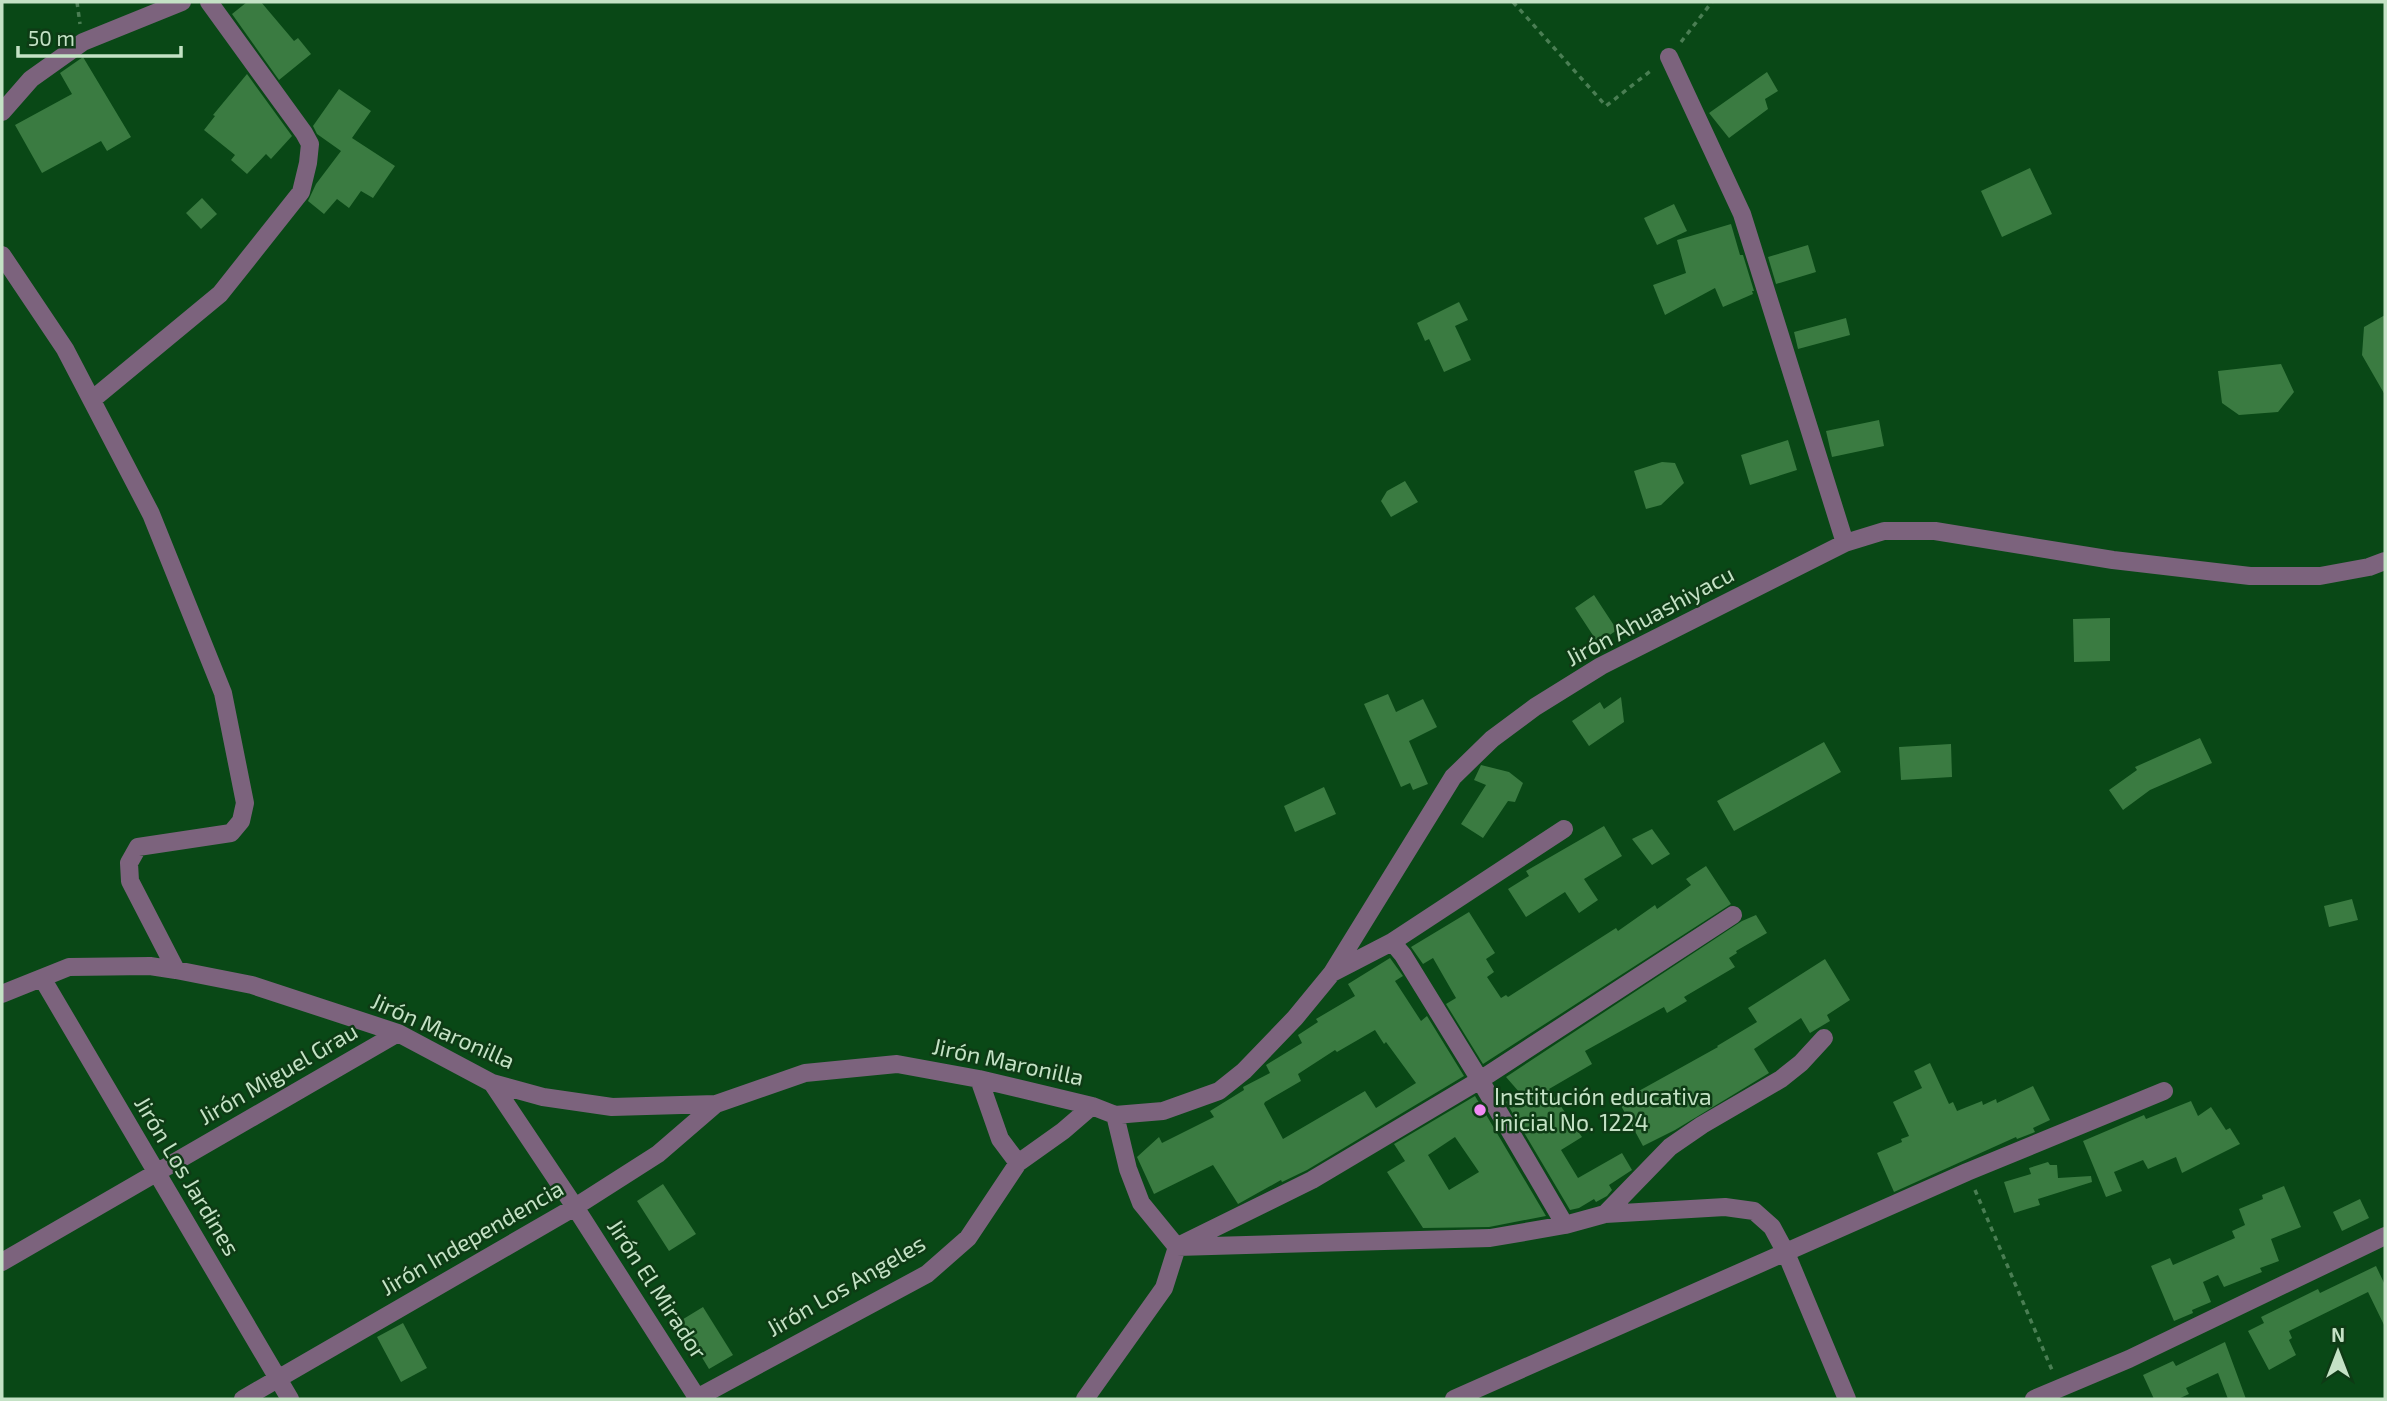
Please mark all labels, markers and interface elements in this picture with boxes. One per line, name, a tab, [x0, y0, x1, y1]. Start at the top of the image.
scale bar	[18, 14, 180, 58]
text: 50 m	[28, 25, 75, 50]
street label: Jirón Ahuashiyacu	[1561, 559, 1739, 671]
street label: Jirón Maronilla	[367, 986, 520, 1074]
street label: Jirón Miguel Grau	[193, 1016, 362, 1130]
street label: Jirón Maronilla	[930, 1031, 1087, 1091]
place label: Institución educativa inicial No. 1224	[1494, 1082, 1712, 1136]
street label: Jirón Los Jardines	[129, 1091, 246, 1260]
marker: Institución educativa inicial No. 1224	[1472, 1102, 1488, 1118]
street label: Jirón Independencia	[375, 1173, 568, 1301]
street label: Jirón El Mirador	[602, 1213, 714, 1364]
street label: Jirón Los Angeles	[761, 1228, 930, 1342]
north arrow	[2303, 1317, 2373, 1387]
text: N	[2331, 1323, 2345, 1346]

